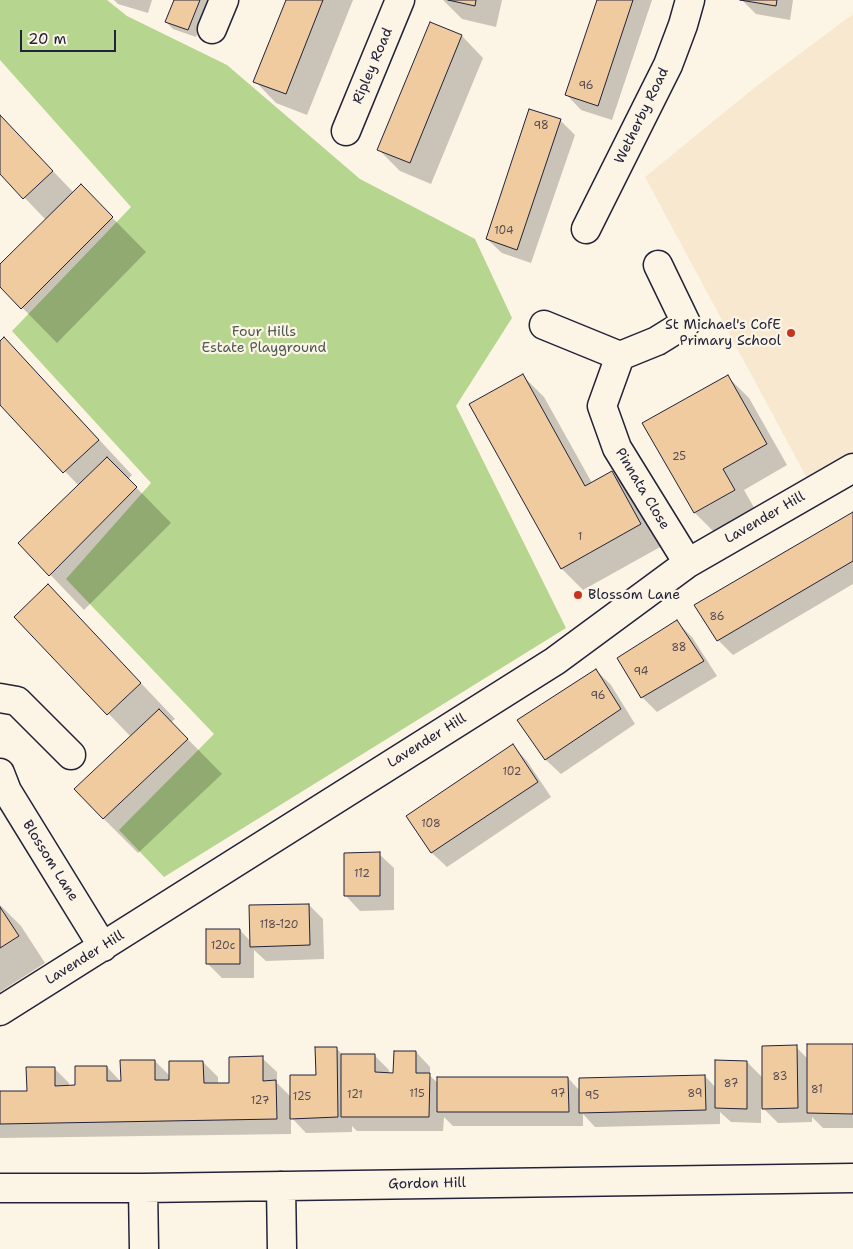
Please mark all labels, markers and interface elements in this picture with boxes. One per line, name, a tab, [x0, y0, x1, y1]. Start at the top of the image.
scale bar	[22, 20, 119, 52]
street label: Ripley Road	[349, 25, 397, 107]
text: 20 m	[28, 29, 67, 49]
street label: Wetherby Road	[611, 65, 673, 167]
house number: 96	[578, 79, 594, 93]
house number: 98	[533, 119, 549, 133]
house number: 104	[494, 224, 514, 238]
place label: St Michael's CofE Primary School	[665, 317, 781, 350]
park label: Four Hills Estate Playground	[202, 324, 326, 357]
marker: St Michael's CofE Primary School	[785, 327, 797, 339]
street label: Pinnata Close	[611, 445, 673, 533]
house number: 25	[672, 450, 686, 464]
street label: Lavender Hill	[722, 488, 808, 548]
house number: 1	[578, 530, 582, 544]
place label: Blossom Lane	[588, 587, 680, 603]
marker: Blossom Lane	[572, 589, 584, 601]
house number: 86	[709, 610, 725, 624]
house number: 88	[671, 641, 687, 655]
house number: 94	[634, 665, 648, 679]
house number: 96	[590, 689, 606, 703]
street label: Lavender Hill	[385, 710, 469, 772]
house number: 102	[502, 765, 522, 779]
street label: Blossom Lane	[18, 817, 82, 905]
house number: 108	[421, 817, 441, 831]
house number: 112	[354, 867, 370, 881]
house number: 118-120	[260, 918, 298, 932]
street label: Lavender Hill	[43, 927, 127, 989]
house number: 120c	[211, 939, 235, 953]
house number: 83	[773, 1070, 787, 1084]
house number: 87	[724, 1077, 738, 1091]
house number: 81	[811, 1083, 823, 1097]
house number: 115	[409, 1087, 425, 1101]
house number: 97	[551, 1087, 565, 1101]
house number: 89	[688, 1087, 702, 1101]
house number: 121	[347, 1088, 363, 1102]
house number: 95	[585, 1089, 599, 1103]
house number: 125	[293, 1090, 311, 1104]
house number: 127	[251, 1094, 269, 1108]
street label: Gordon Hill	[388, 1175, 466, 1193]

